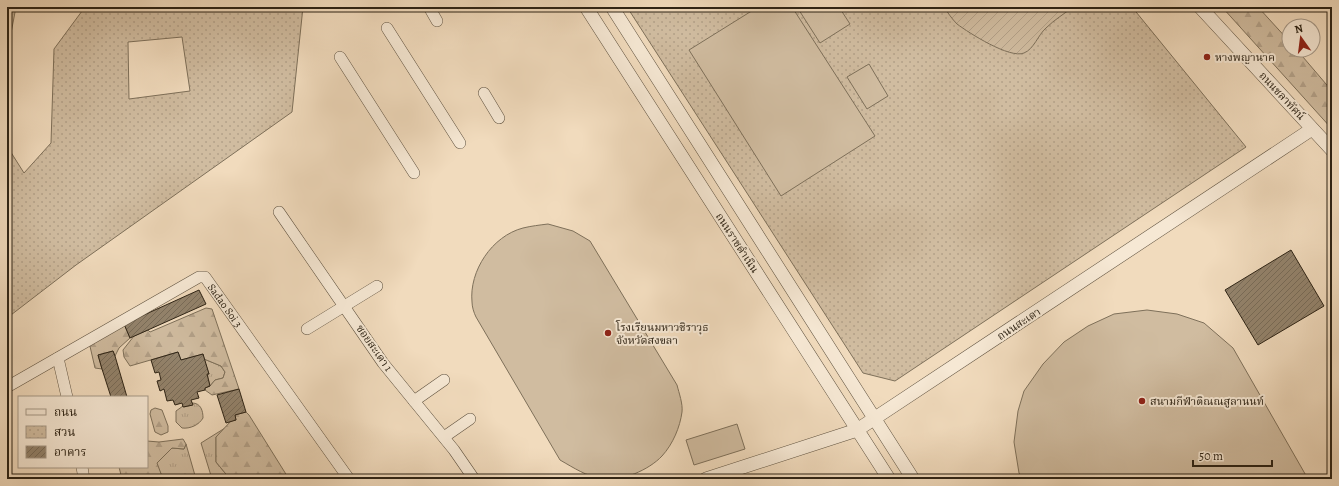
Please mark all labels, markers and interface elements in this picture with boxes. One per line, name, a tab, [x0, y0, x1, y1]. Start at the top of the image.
north arrow	[1281, 18, 1321, 58]
text: N	[1293, 21, 1304, 37]
place label: หางพญานาค	[1215, 50, 1275, 65]
marker: หางพญานาค	[1202, 52, 1212, 62]
street label: ถนนชลาทัศน์	[1256, 68, 1308, 124]
street label: ถนนราชดำเนิน	[712, 210, 762, 276]
street label: Sadao Soi 3	[204, 280, 246, 330]
street label: ถนนสะเดา	[994, 304, 1044, 344]
place label: โรงเรียนมหาวชิราวุธ จังหวัดสงขลา	[615, 320, 709, 348]
street label: ซอยสะเดา 1	[352, 322, 396, 375]
marker: โรงเรียนมหาวชิราวุธ จังหวัดสงขลา	[603, 328, 613, 338]
place label: สนามกีฬาติณณสูลานนท์	[1150, 394, 1264, 409]
legend	[18, 396, 148, 468]
marker: สนามกีฬาติณณสูลานนท์	[1137, 396, 1147, 406]
text: ถนน	[54, 404, 77, 420]
text: สวน	[54, 424, 76, 440]
scale bar	[1193, 442, 1272, 468]
text: อาคาร	[54, 444, 86, 460]
text: 50 m	[1199, 448, 1223, 464]

